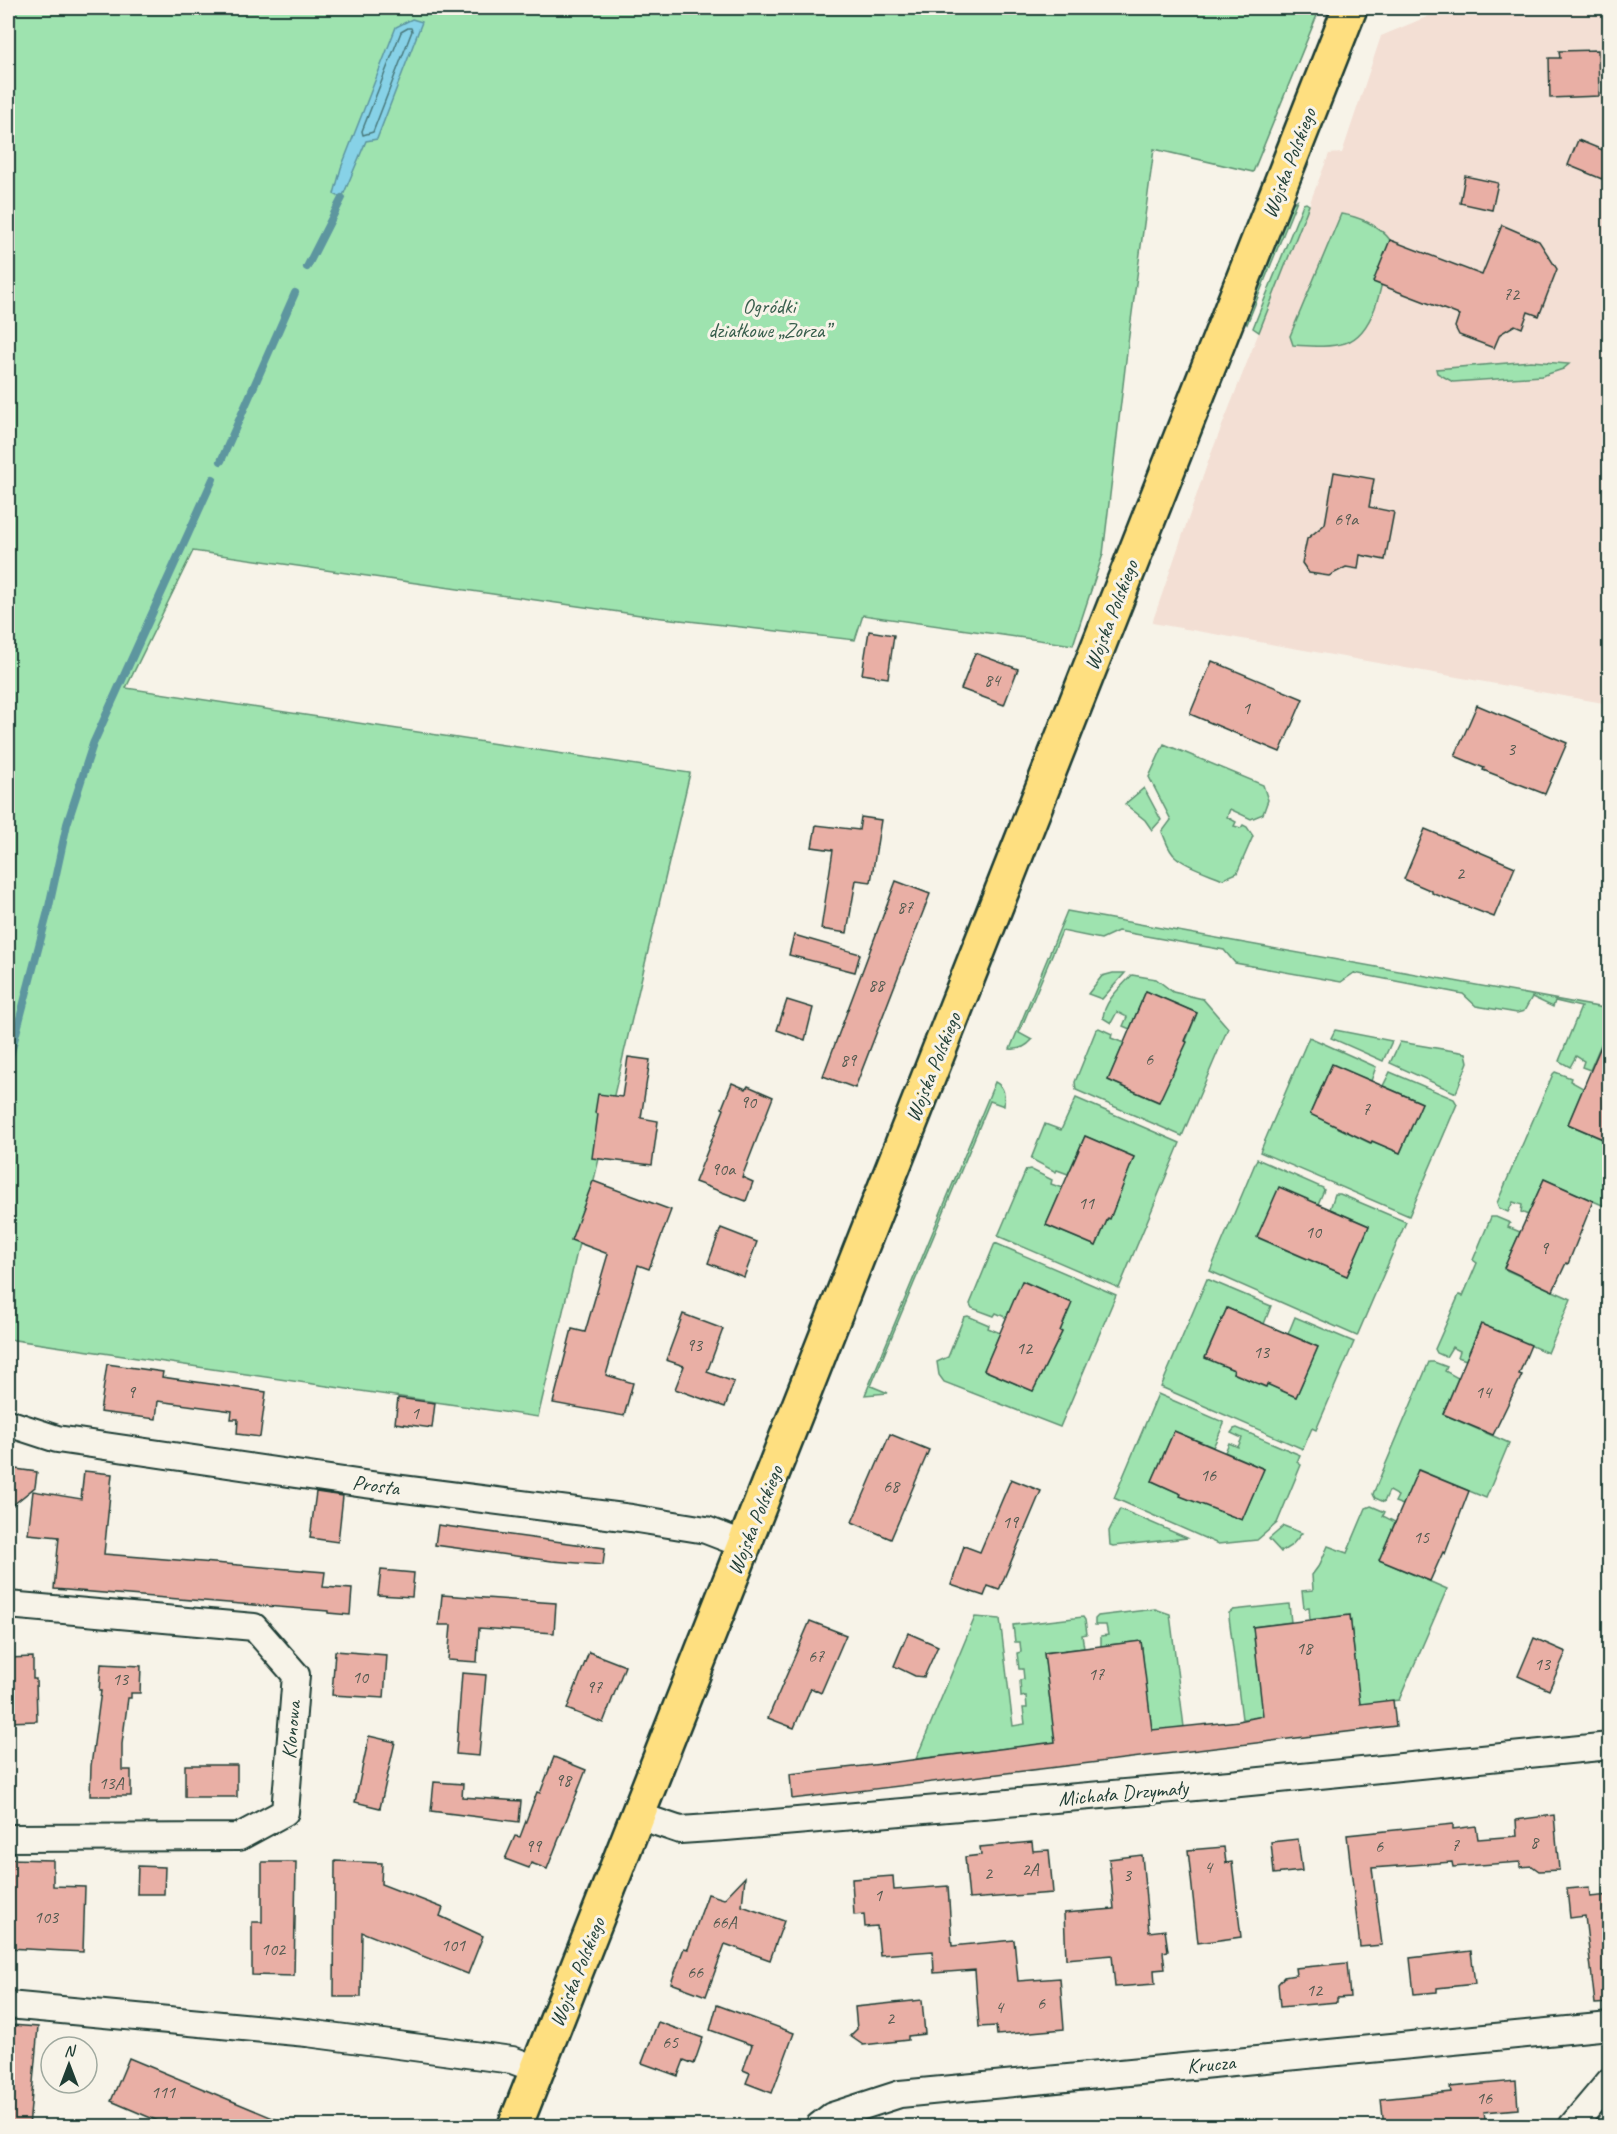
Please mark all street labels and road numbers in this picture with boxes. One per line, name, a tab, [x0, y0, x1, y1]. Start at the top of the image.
street label: Wojska Polskiego	[1256, 103, 1322, 222]
street label: Wojska Polskiego	[1078, 555, 1144, 674]
street label: Wojska Polskiego	[899, 1007, 967, 1125]
street label: Wojska Polskiego	[721, 1460, 789, 1578]
street label: Prosta	[351, 1469, 403, 1501]
street label: Klonowa	[276, 1698, 307, 1760]
street label: Michała Drzymały	[1057, 1774, 1191, 1812]
street label: Wojska Polskiego	[543, 1912, 611, 2030]
street label: Krucza	[1186, 2049, 1238, 2079]

